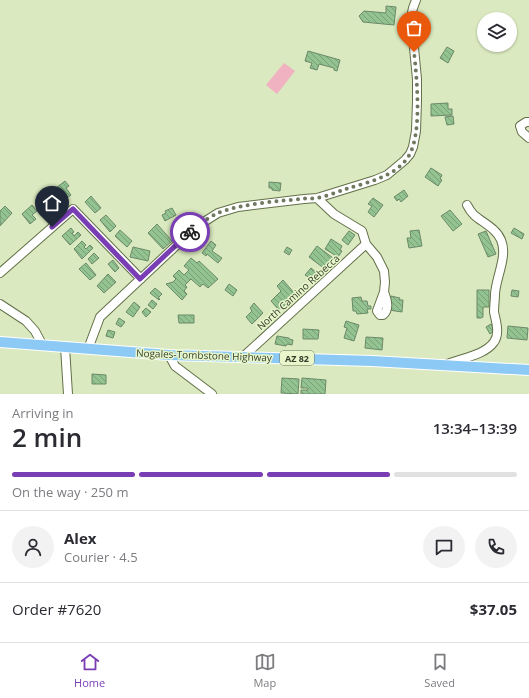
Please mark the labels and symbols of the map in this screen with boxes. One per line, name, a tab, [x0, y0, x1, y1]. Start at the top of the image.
pin	[397, 11, 431, 52]
pin	[35, 186, 69, 227]
courier	[170, 212, 210, 252]
street label: North Camino Rebecca	[254, 251, 342, 333]
street label: Nogales-Tombstone Highway	[136, 346, 273, 364]
road number: AZ 82	[280, 351, 314, 365]

